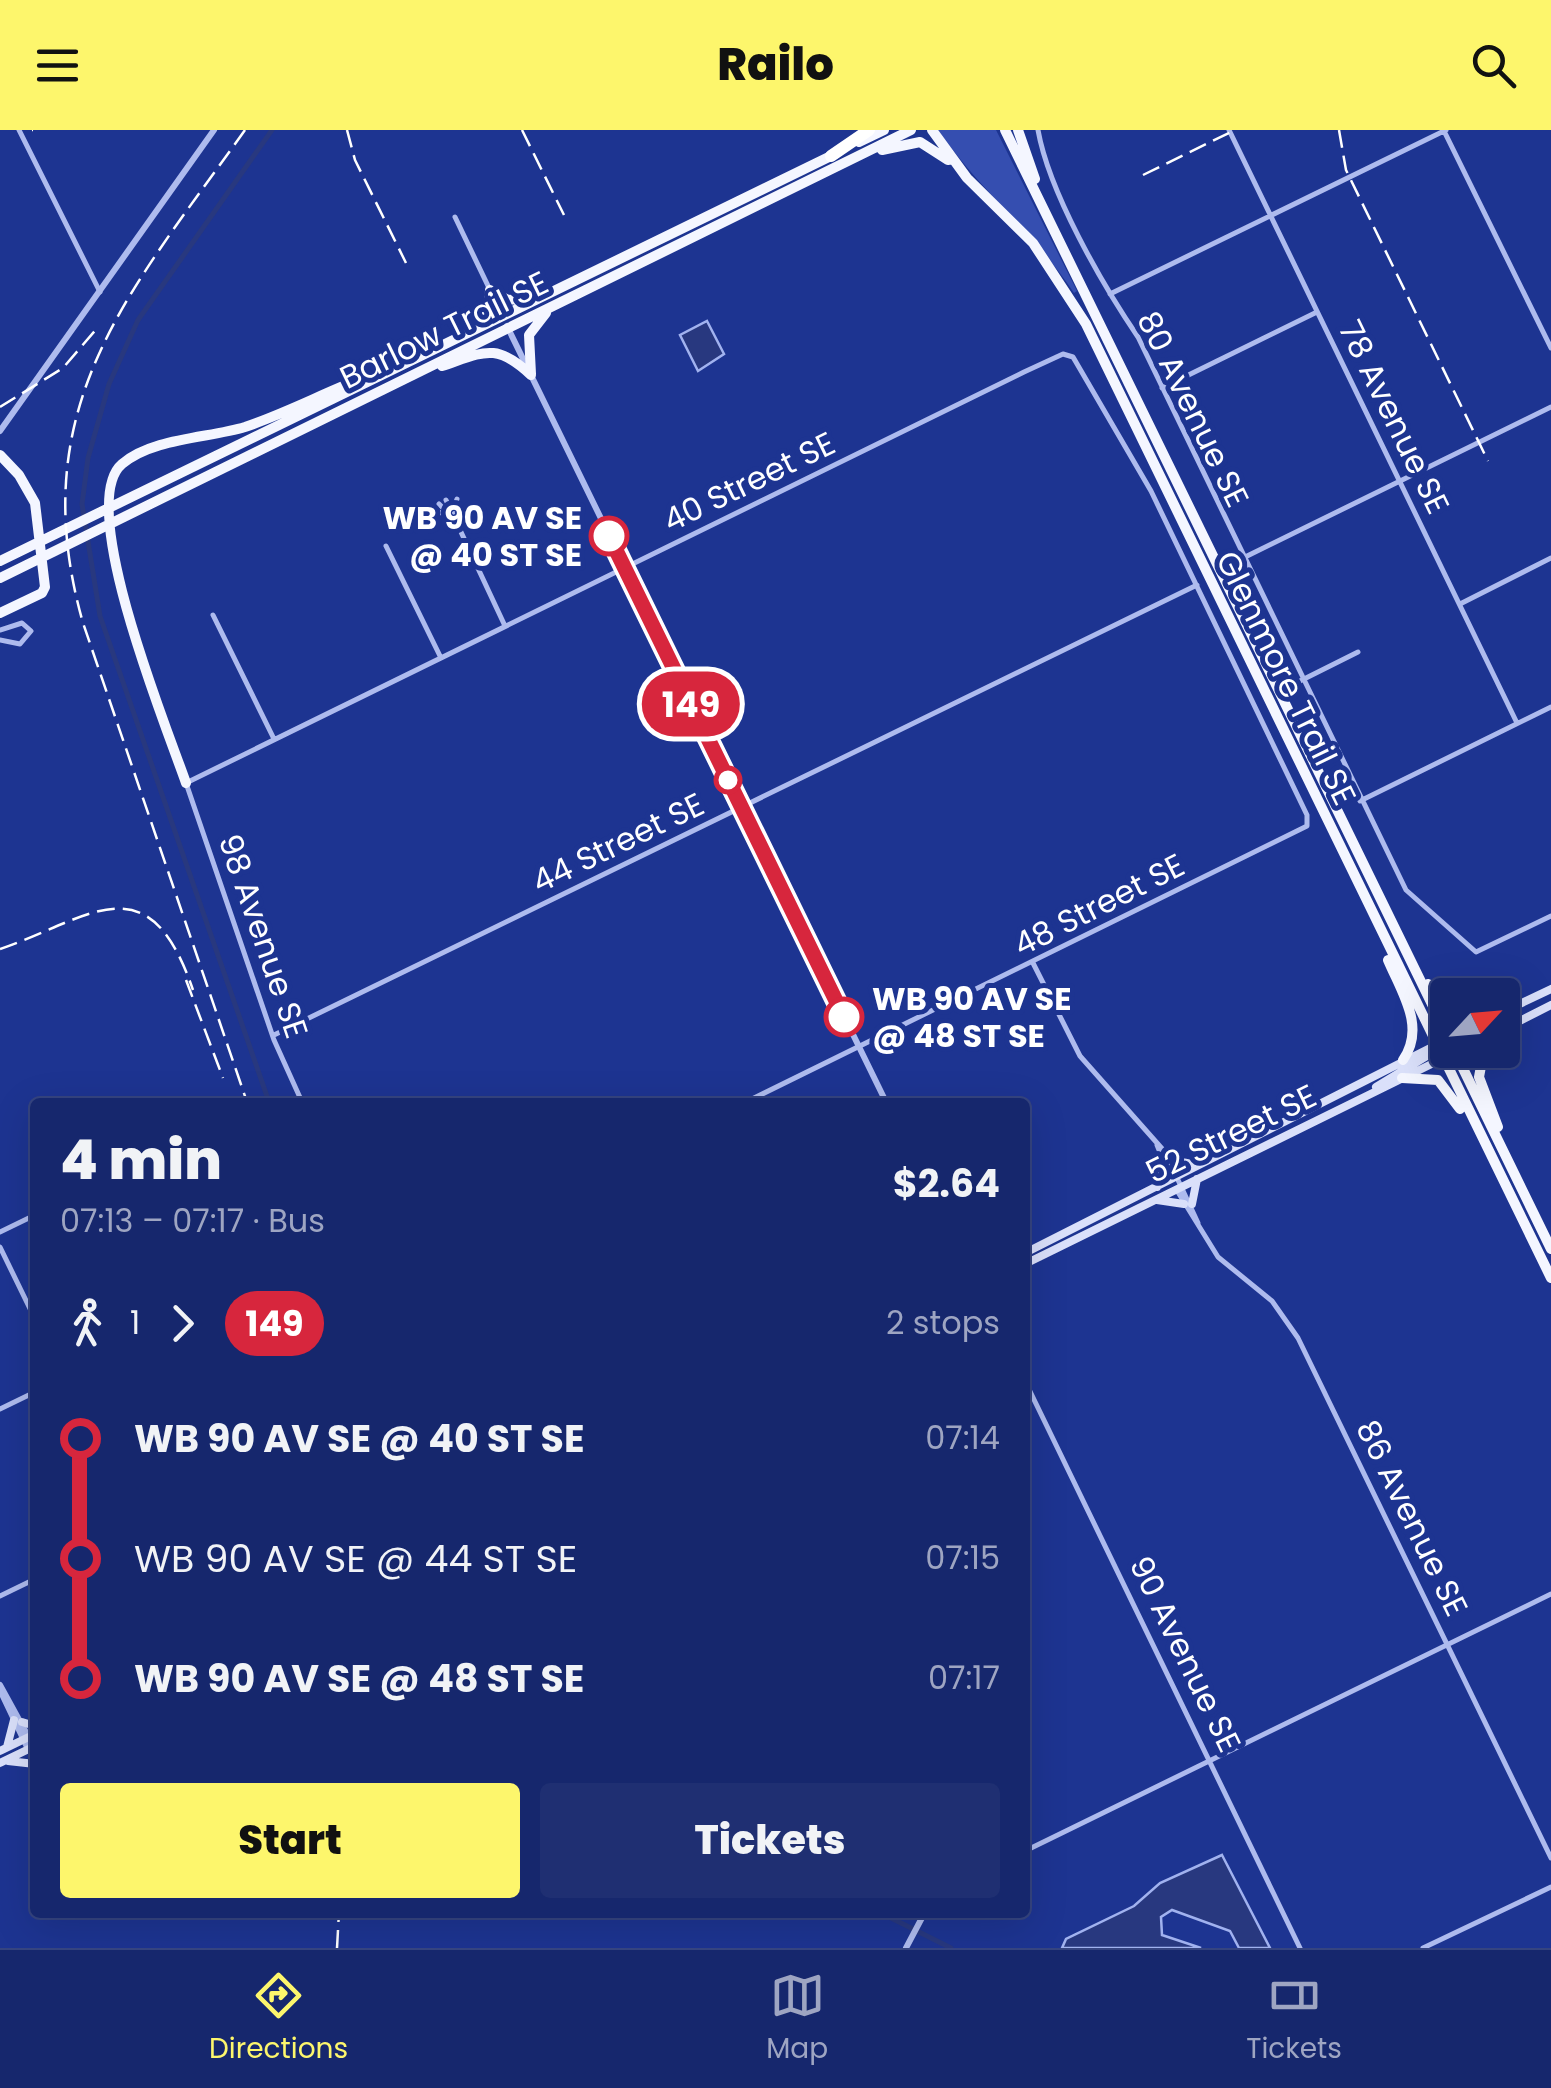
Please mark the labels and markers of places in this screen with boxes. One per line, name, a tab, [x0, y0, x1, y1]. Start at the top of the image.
place label: WB 90 AV SE @ 40 ST SE	[382, 495, 582, 577]
marker: WB 90 AV SE @ 40 ST SE	[590, 517, 628, 555]
unlabelled marker	[715, 767, 741, 793]
place label: WB 90 AV SE @ 48 ST SE	[872, 976, 1072, 1058]
marker: WB 90 AV SE @ 48 ST SE	[825, 998, 863, 1036]

